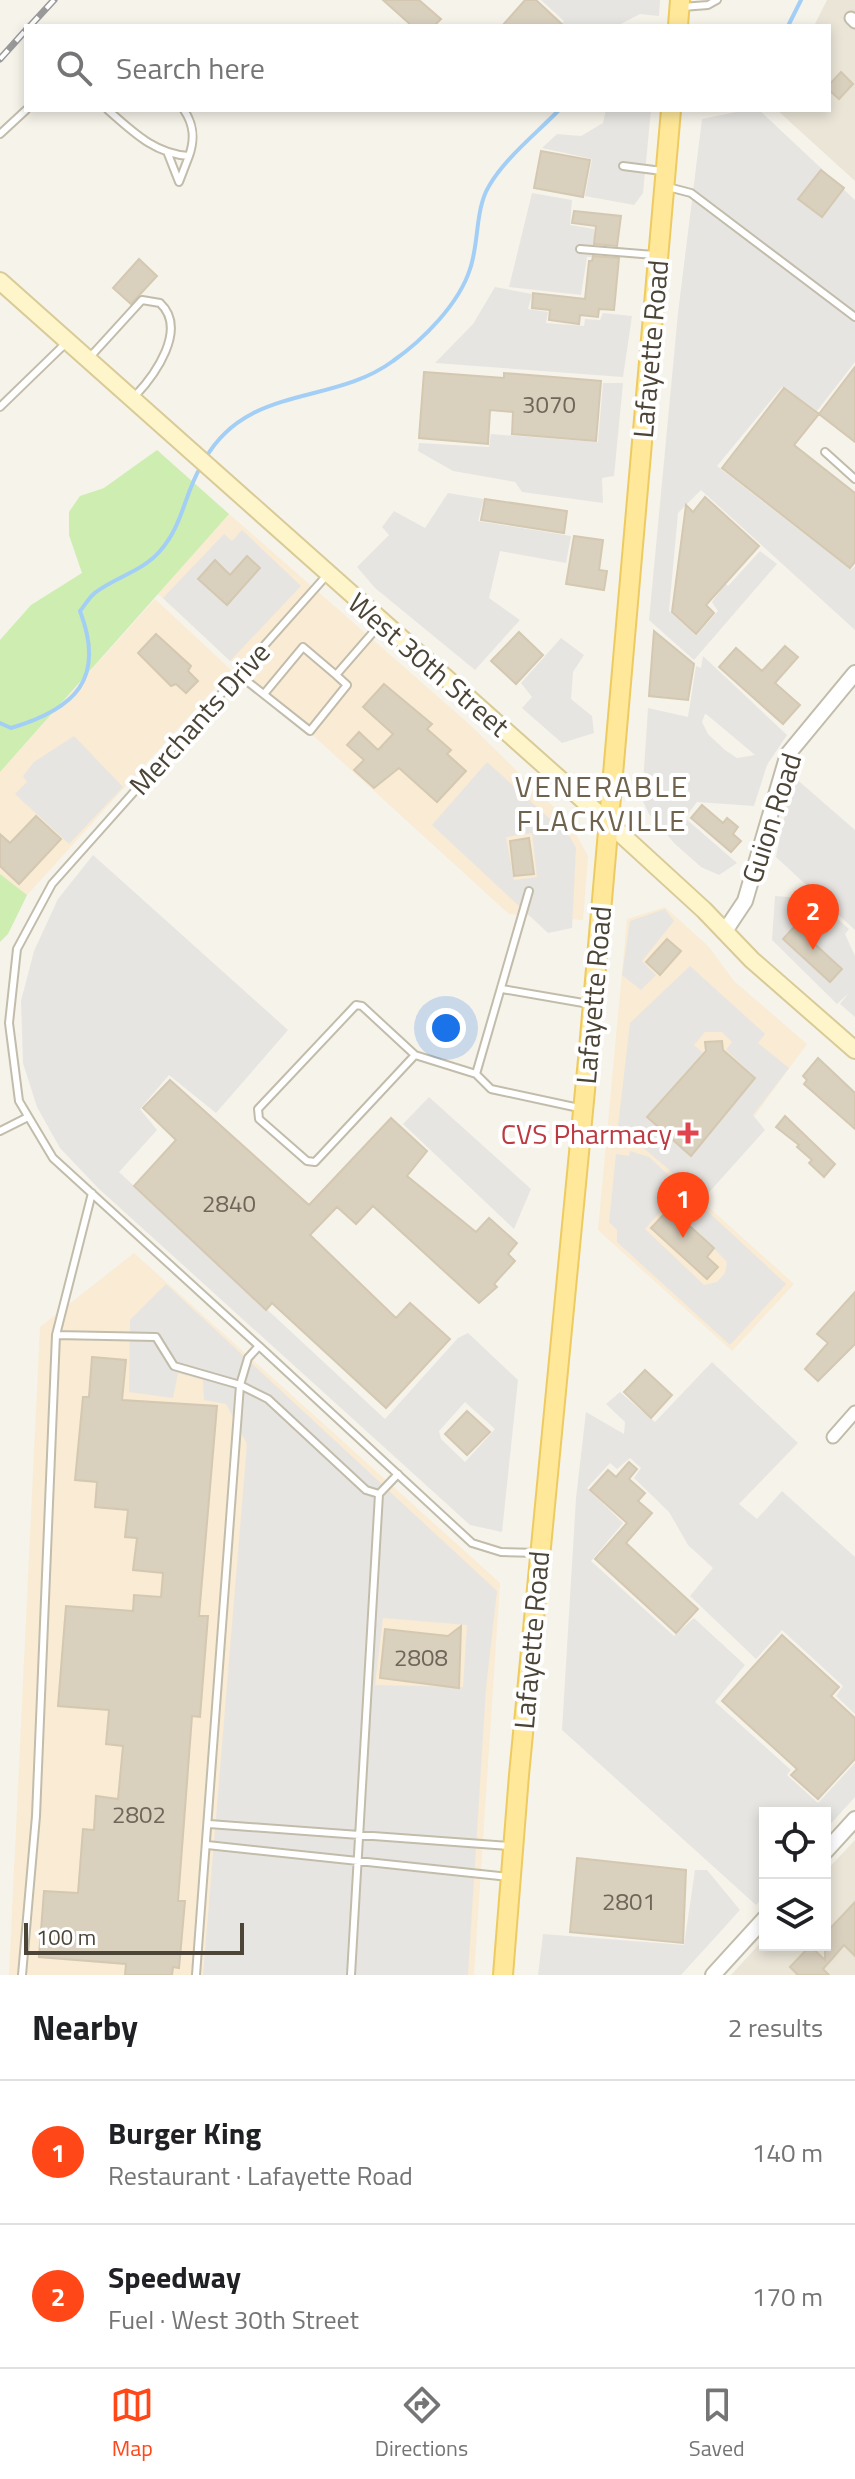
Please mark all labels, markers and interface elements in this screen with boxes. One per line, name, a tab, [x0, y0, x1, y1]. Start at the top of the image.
search box	[24, 24, 831, 112]
text: Search here	[116, 45, 265, 91]
icon: search	[52, 46, 96, 90]
street label: Lafayette Road	[621, 258, 679, 440]
house number: 3070	[522, 386, 576, 422]
street label: West 30th Street	[339, 582, 519, 747]
street label: Merchants Drive	[118, 632, 280, 804]
street label: Guion Road	[730, 747, 812, 889]
district label: VENERABLE FLACKVILLE	[515, 763, 689, 843]
pin: 2	[787, 884, 839, 950]
street label: Lafayette Road	[564, 904, 622, 1086]
your location	[426, 1008, 466, 1048]
place label: CVS Pharmacy	[501, 1112, 672, 1155]
marker: CVS Pharmacy	[679, 1124, 697, 1142]
pin: 1	[657, 1172, 709, 1238]
house number: 2840	[202, 1185, 256, 1221]
street label: Lafayette Road	[502, 1549, 560, 1731]
house number: 2808	[394, 1639, 448, 1675]
house number: 2802	[112, 1796, 166, 1832]
map controls	[759, 1807, 831, 1951]
button: locate	[759, 1807, 831, 1879]
button: layers	[759, 1879, 831, 1951]
house number: 2801	[602, 1883, 656, 1919]
scale bar	[24, 1919, 244, 1955]
text: 100 m	[36, 1920, 96, 1954]
text: Nearby	[32, 2001, 138, 2053]
text: 2 results	[728, 2008, 823, 2047]
text: Burger King	[108, 2110, 261, 2156]
text: 1	[51, 2133, 65, 2172]
text: 140 m	[752, 2133, 823, 2172]
text: Restaurant · Lafayette Road	[108, 2156, 413, 2195]
text: Speedway	[108, 2254, 241, 2300]
text: 2	[51, 2277, 65, 2316]
text: 170 m	[752, 2277, 823, 2316]
text: Fuel · West 30th Street	[108, 2300, 359, 2339]
tab: Map	[110, 2383, 154, 2465]
tab: Directions	[375, 2383, 468, 2465]
tab: Saved	[689, 2383, 745, 2465]

